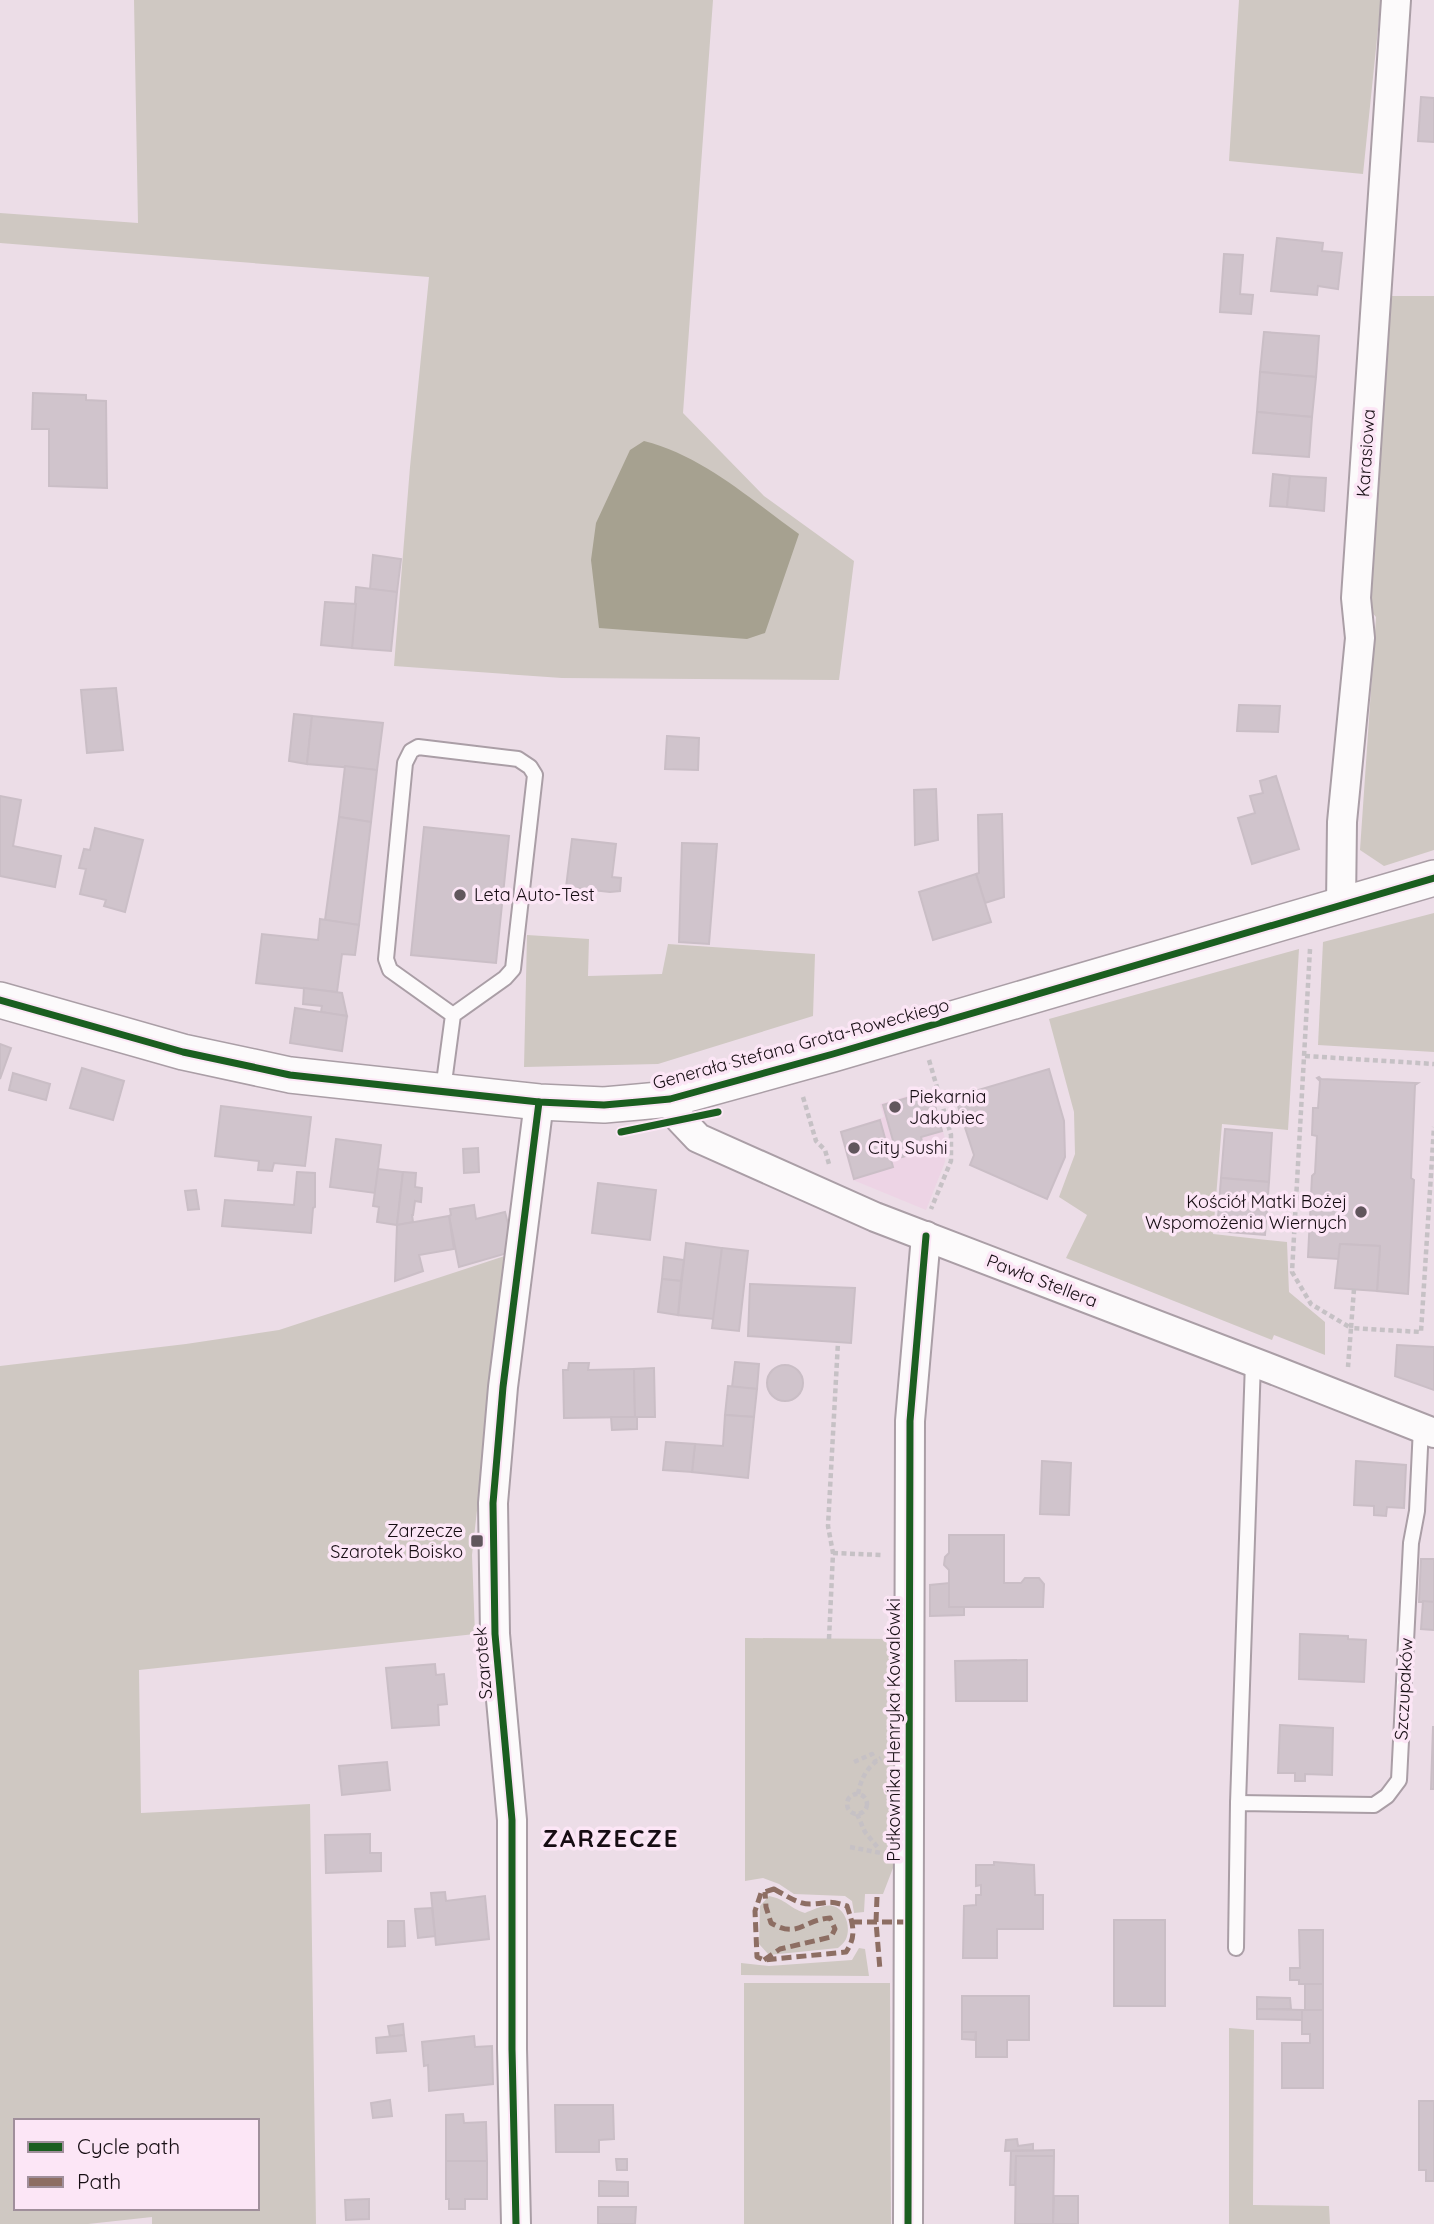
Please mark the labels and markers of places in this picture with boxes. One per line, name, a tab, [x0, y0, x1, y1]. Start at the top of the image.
place label: Leta Auto-Test	[474, 883, 595, 906]
marker: Leta Auto-Test	[452, 887, 468, 903]
place label: Piekarnia Jakubiec	[909, 1085, 986, 1129]
marker: Piekarnia Jakubiec	[887, 1099, 903, 1115]
place label: City Sushi	[868, 1136, 948, 1159]
marker: City Sushi	[846, 1140, 862, 1156]
place label: Kościół Matki Bożej Wspomożenia Wiernych	[1145, 1190, 1347, 1234]
marker: Kościół Matki Bożej Wspomożenia Wiernych	[1353, 1204, 1369, 1220]
place label: Zarzecze Szarotek Boisko	[330, 1519, 463, 1563]
marker: Zarzecze Szarotek Boisko	[469, 1533, 485, 1549]

